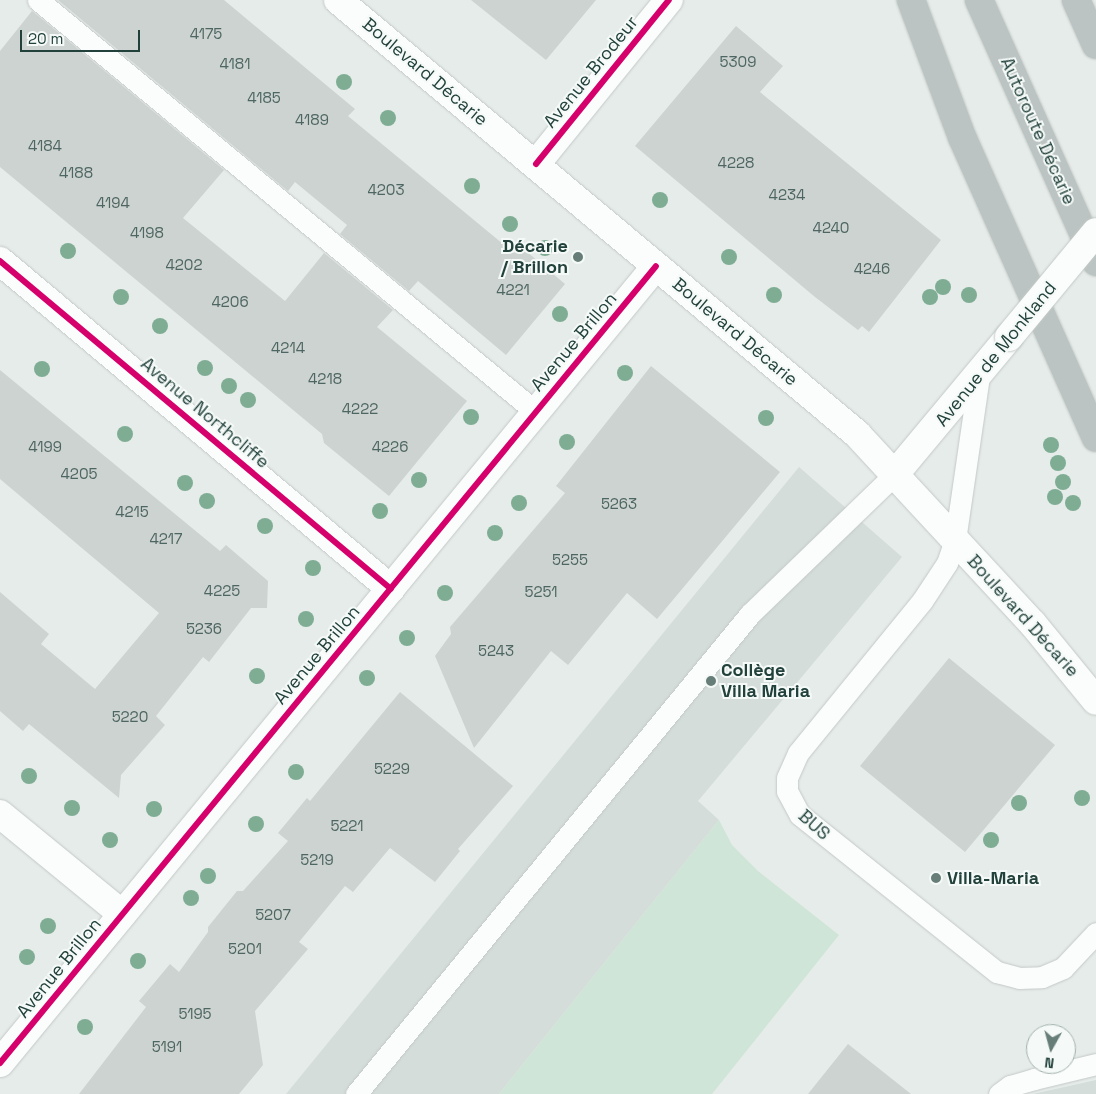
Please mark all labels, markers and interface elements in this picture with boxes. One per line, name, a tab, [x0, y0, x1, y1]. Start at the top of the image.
street label: Avenue Brodeur	[539, 12, 643, 132]
street label: Boulevard Décarie	[358, 13, 492, 131]
scale bar	[22, 20, 142, 52]
house number: 4175	[190, 25, 222, 43]
text: 20 m	[28, 29, 63, 48]
house number: 5309	[720, 53, 756, 71]
street label: Autoroute Décarie	[996, 54, 1080, 208]
house number: 4181	[220, 55, 250, 73]
house number: 4185	[247, 89, 281, 107]
house number: 4189	[295, 111, 329, 129]
house number: 4184	[28, 137, 62, 155]
house number: 4228	[718, 154, 754, 172]
house number: 4188	[59, 164, 93, 182]
house number: 4203	[367, 181, 405, 199]
house number: 4234	[769, 186, 805, 204]
house number: 4194	[96, 194, 130, 212]
house number: 4240	[813, 219, 849, 237]
house number: 4198	[130, 224, 164, 242]
place label: Décarie / Brillon	[501, 236, 568, 278]
marker: Décarie / Brillon	[572, 251, 584, 263]
house number: 4202	[165, 256, 203, 274]
house number: 4246	[854, 260, 890, 278]
street label: Boulevard Décarie	[668, 273, 802, 391]
street label: Avenue de Monkland	[931, 277, 1061, 431]
house number: 4221	[496, 281, 530, 299]
street label: Avenue Brillon	[526, 288, 622, 396]
house number: 4206	[211, 293, 249, 311]
house number: 4214	[271, 339, 305, 357]
street label: Avenue Northcliffe	[136, 353, 274, 473]
house number: 4218	[308, 370, 342, 388]
house number: 4222	[342, 400, 378, 418]
house number: 4199	[28, 438, 62, 456]
house number: 4226	[372, 438, 408, 456]
house number: 4205	[60, 465, 98, 483]
house number: 5263	[601, 495, 637, 513]
house number: 4215	[115, 503, 149, 521]
house number: 4217	[149, 530, 183, 548]
house number: 5255	[552, 551, 588, 569]
street label: Boulevard Décarie	[963, 551, 1083, 681]
house number: 4225	[204, 582, 240, 600]
house number: 5251	[525, 583, 557, 601]
street label: Avenue Brillon	[269, 601, 365, 709]
house number: 5236	[186, 620, 222, 638]
house number: 5243	[478, 642, 514, 660]
place label: Collège Villa Maria	[721, 660, 810, 702]
marker: Collège Villa Maria	[705, 675, 717, 687]
house number: 5220	[112, 708, 148, 726]
house number: 5229	[374, 760, 410, 778]
street label: BUS	[794, 805, 834, 845]
house number: 5221	[330, 817, 364, 835]
house number: 5219	[300, 851, 334, 869]
place label: Villa-Maria	[947, 867, 1039, 889]
marker: Villa-Maria	[929, 871, 943, 885]
house number: 5207	[255, 906, 291, 924]
street label: Avenue Brillon	[12, 914, 106, 1022]
house number: 5201	[228, 940, 262, 958]
house number: 5195	[178, 1005, 212, 1023]
north arrow	[1026, 1024, 1076, 1074]
house number: 5191	[152, 1038, 182, 1056]
text: N	[1044, 1053, 1055, 1072]

